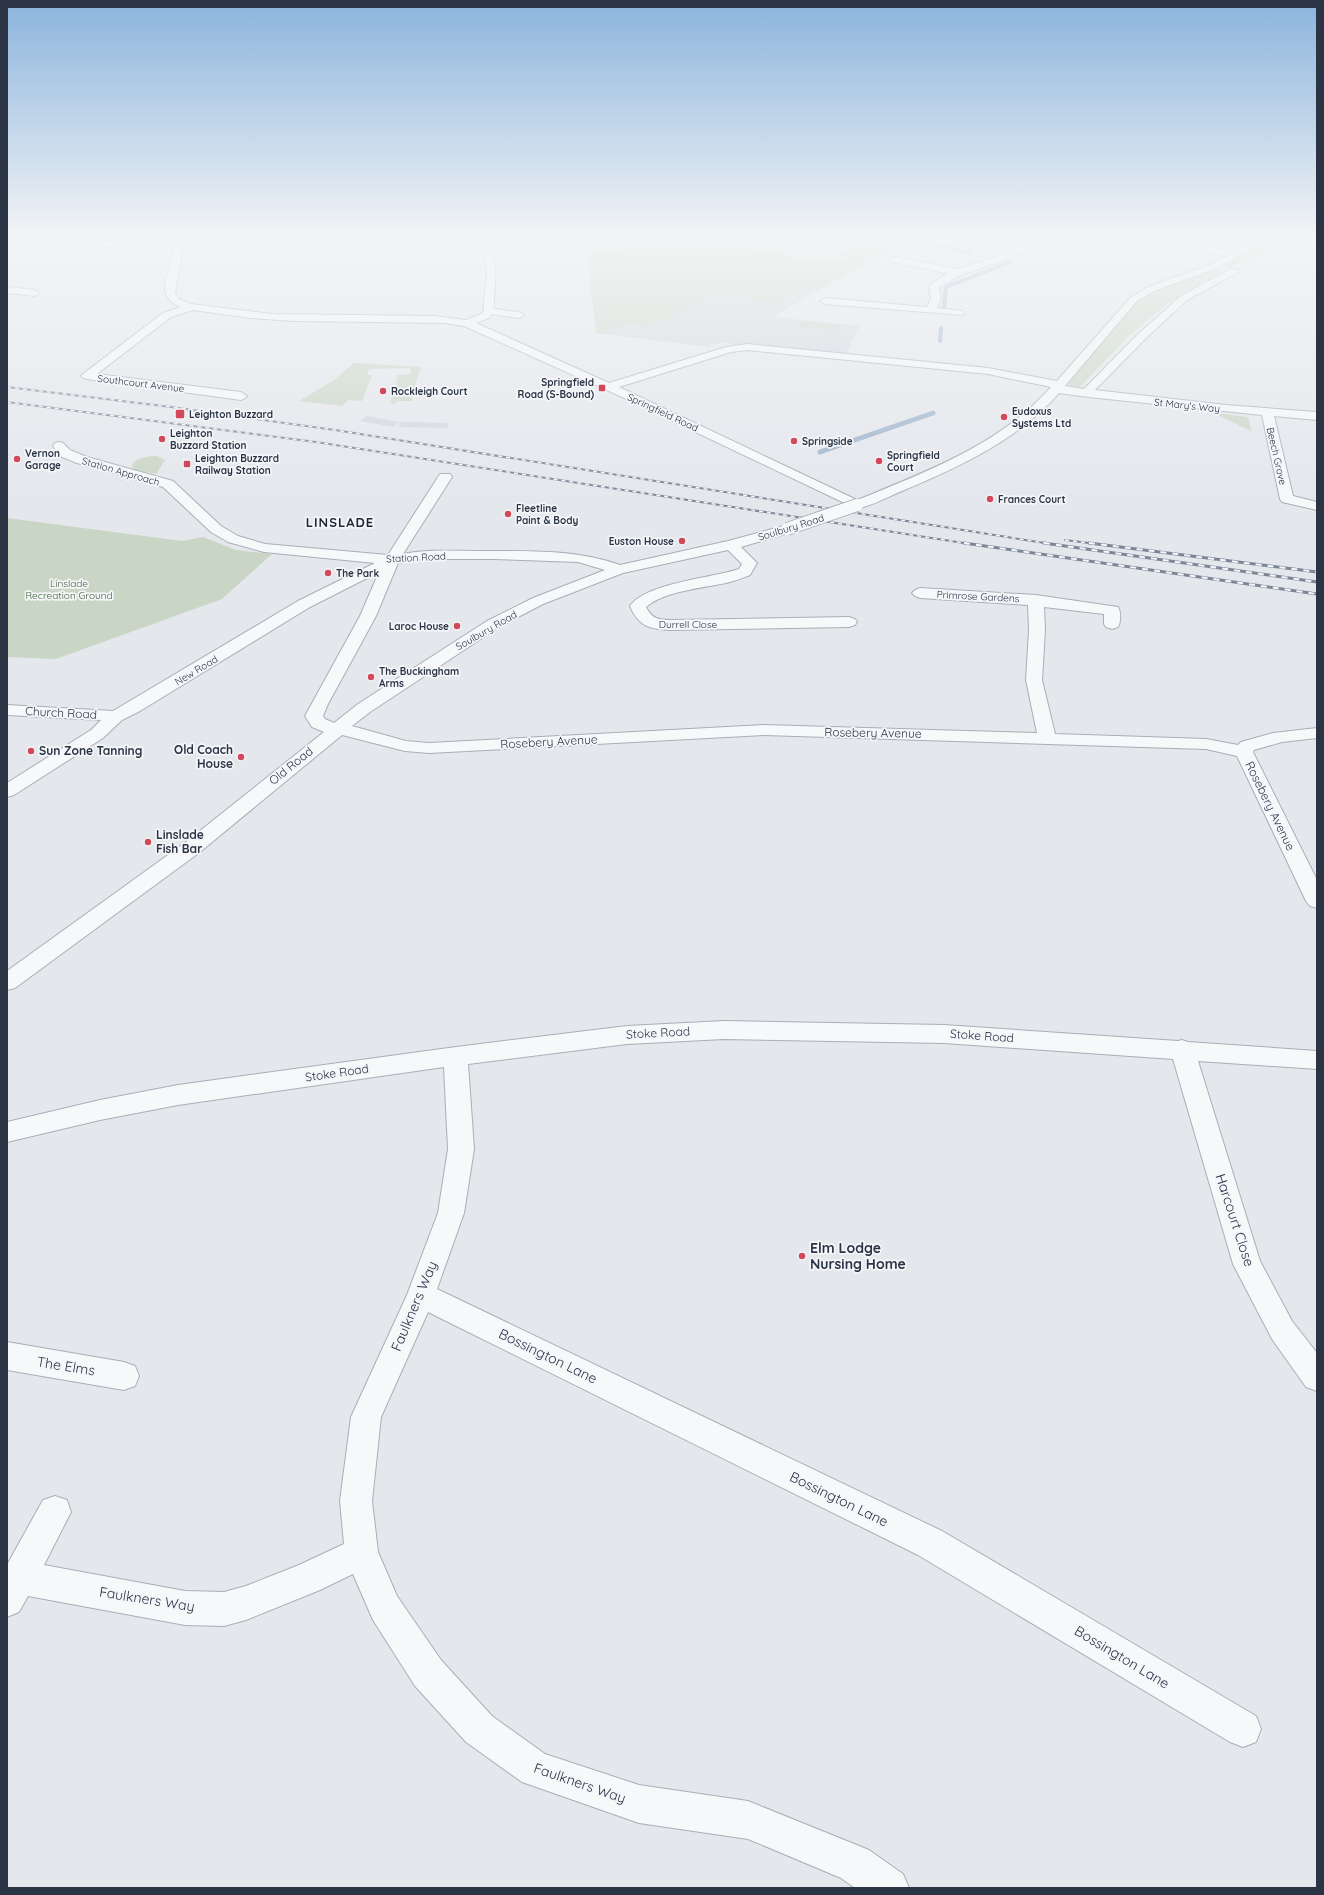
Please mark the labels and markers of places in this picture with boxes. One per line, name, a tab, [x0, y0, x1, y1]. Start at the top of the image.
place label: Springfield Road (S-Bound)	[518, 376, 594, 401]
marker: Springfield Road (S-Bound)	[597, 383, 607, 393]
place label: Rockleigh Court	[391, 385, 468, 398]
marker: Rockleigh Court	[378, 386, 388, 396]
place label: Eudoxus Systems Ltd	[1012, 405, 1071, 430]
marker: Leighton Buzzard	[174, 408, 186, 420]
place label: Leighton Buzzard	[189, 408, 273, 421]
marker: Eudoxus Systems Ltd	[999, 412, 1009, 422]
place label: Leighton Buzzard Station	[170, 427, 247, 452]
marker: Leighton Buzzard Station	[157, 434, 167, 444]
place label: Springside	[802, 435, 853, 448]
marker: Springside	[789, 436, 799, 446]
place label: Vernon Garage	[25, 447, 61, 472]
place label: Springfield Court	[887, 449, 940, 474]
place label: Leighton Buzzard Railway Station	[195, 452, 279, 477]
marker: Vernon Garage	[12, 454, 22, 464]
marker: Springfield Court	[874, 456, 884, 466]
marker: Leighton Buzzard Railway Station	[182, 459, 192, 469]
place label: Frances Court	[998, 493, 1066, 506]
marker: Frances Court	[985, 494, 995, 504]
place label: Fleetline Paint & Body	[516, 502, 578, 527]
marker: Fleetline Paint & Body	[503, 509, 513, 519]
place label: Euston House	[609, 535, 674, 548]
marker: Euston House	[677, 536, 687, 546]
place label: The Park	[336, 567, 379, 580]
marker: The Park	[323, 568, 333, 578]
place label: Laroc House	[389, 620, 449, 633]
marker: Laroc House	[452, 621, 462, 631]
place label: The Buckingham Arms	[379, 665, 459, 690]
marker: The Buckingham Arms	[366, 672, 376, 682]
place label: Old Coach House	[174, 742, 233, 771]
place label: Sun Zone Tanning	[39, 743, 142, 758]
marker: Sun Zone Tanning	[26, 746, 36, 756]
marker: Old Coach House	[236, 752, 246, 762]
place label: Linslade Fish Bar	[156, 827, 204, 856]
marker: Linslade Fish Bar	[143, 837, 153, 847]
place label: Elm Lodge Nursing Home	[810, 1239, 906, 1273]
marker: Elm Lodge Nursing Home	[797, 1251, 807, 1261]

